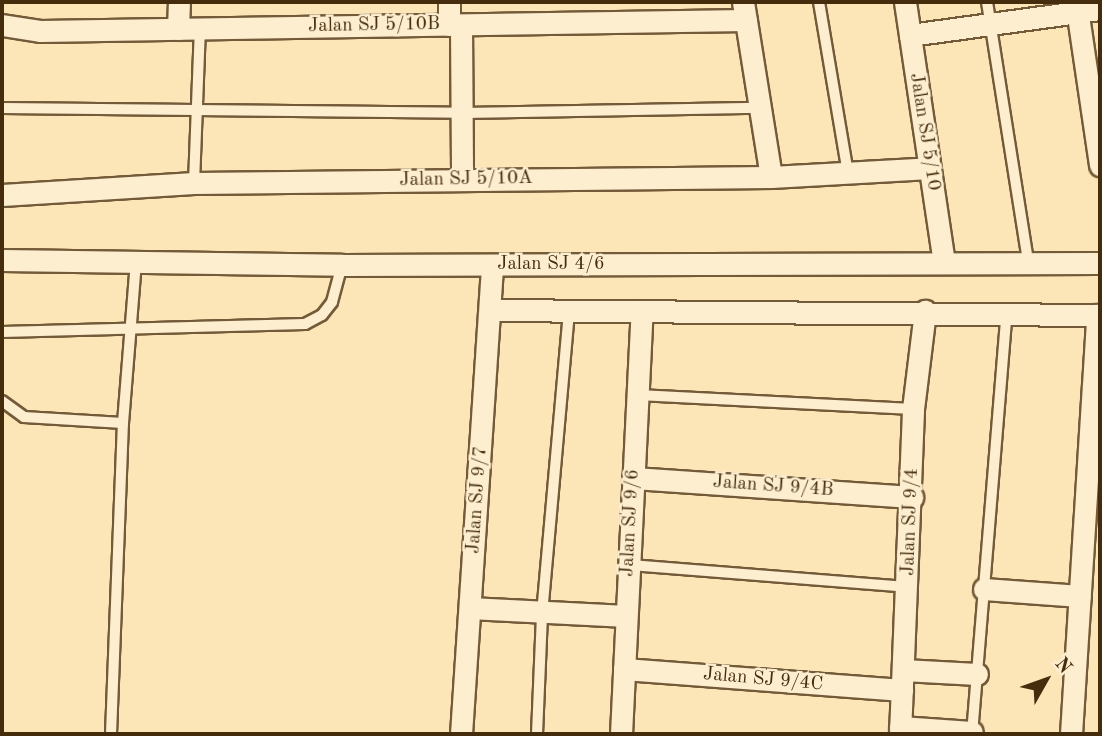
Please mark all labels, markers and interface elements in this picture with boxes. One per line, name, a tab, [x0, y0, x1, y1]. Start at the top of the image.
street label: Jalan SJ 5/10B	[308, 13, 440, 39]
street label: Jalan SJ 5/10	[903, 72, 945, 192]
street label: Jalan SJ 5/10A	[399, 167, 533, 193]
street label: Jalan SJ 4/6	[497, 254, 605, 276]
street label: Jalan SJ 9/7	[463, 445, 493, 555]
street label: Jalan SJ 9/4	[898, 468, 924, 576]
street label: Jalan SJ 9/6	[617, 469, 645, 577]
street label: Jalan SJ 9/4B	[712, 471, 834, 503]
north arrow	[1011, 645, 1081, 715]
text: N	[1051, 655, 1074, 678]
street label: Jalan SJ 9/4C	[702, 663, 824, 697]

